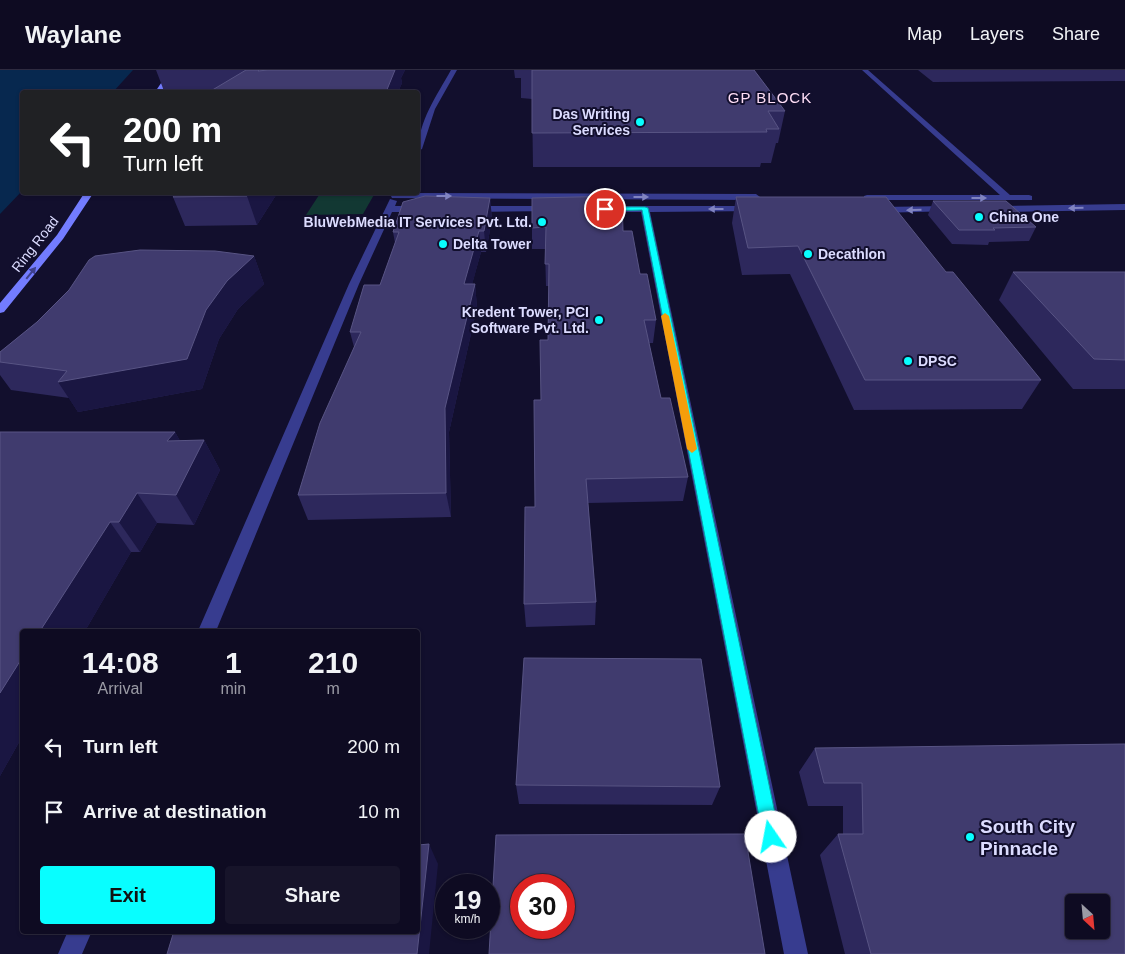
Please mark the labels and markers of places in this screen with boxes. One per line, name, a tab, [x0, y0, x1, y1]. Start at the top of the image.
place label: Das Writing Services	[552, 106, 630, 138]
marker: Das Writing Services	[634, 116, 646, 128]
pin	[584, 188, 626, 230]
place label: China One	[989, 209, 1059, 225]
marker: China One	[973, 211, 985, 223]
place label: BluWebMedia IT Services Pvt. Ltd.	[304, 214, 532, 230]
marker: BluWebMedia IT Services Pvt. Ltd.	[536, 216, 548, 228]
place label: Delta Tower	[453, 236, 532, 252]
marker: Delta Tower	[437, 238, 449, 250]
place label: Decathlon	[818, 246, 886, 262]
marker: Decathlon	[802, 248, 814, 260]
place label: Kredent Tower, PCI Software Pvt. Ltd.	[462, 304, 589, 336]
marker: Kredent Tower, PCI Software Pvt. Ltd.	[593, 314, 605, 326]
place label: DPSC	[918, 353, 957, 369]
marker: DPSC	[902, 355, 914, 367]
place label: South City Pinnacle	[980, 816, 1075, 859]
marker: South City Pinnacle	[964, 831, 976, 843]

